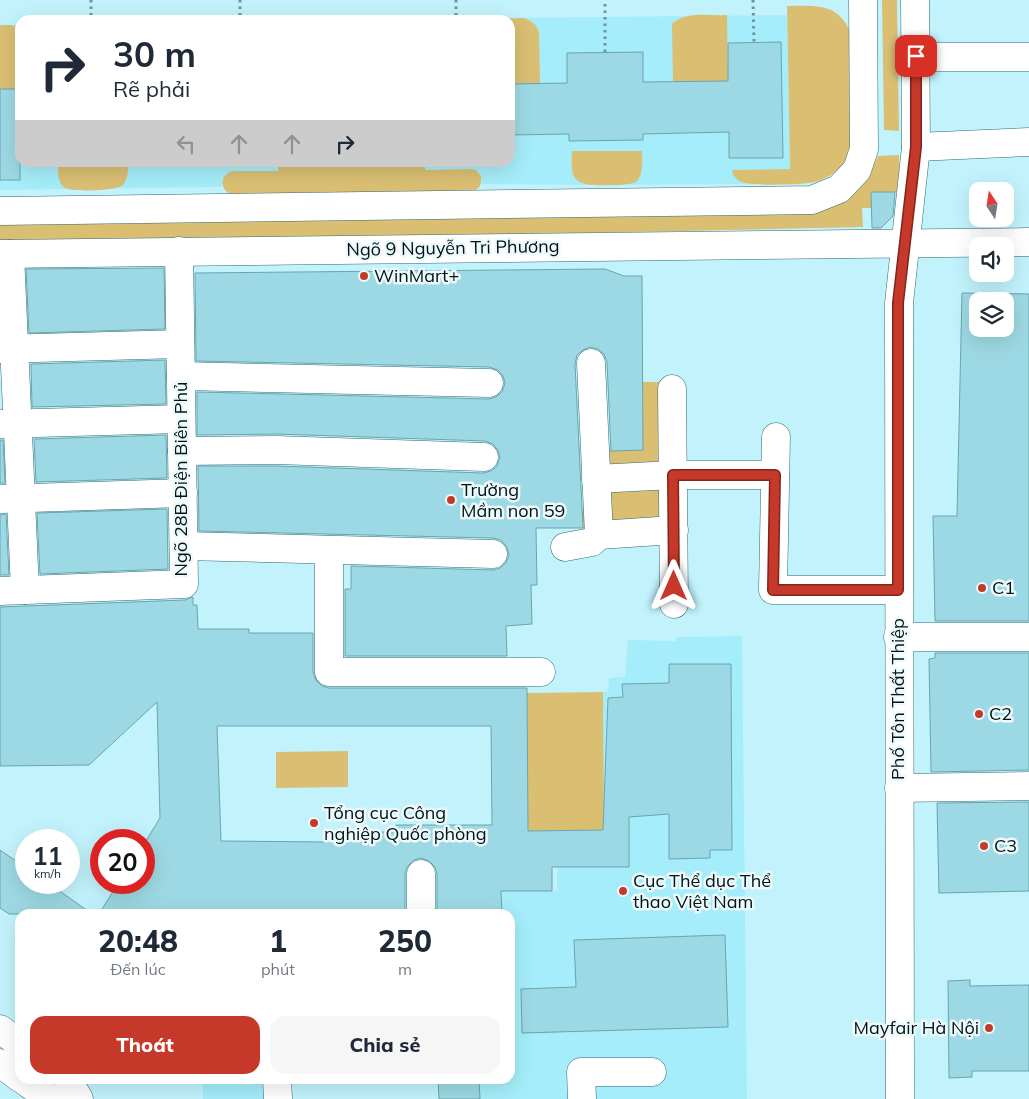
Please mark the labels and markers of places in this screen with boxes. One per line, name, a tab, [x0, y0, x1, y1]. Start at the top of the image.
pin	[895, 35, 937, 77]
place label: WinMart+	[374, 264, 459, 287]
marker: WinMart+	[358, 270, 370, 282]
place label: Trường Mầm non 59	[461, 478, 565, 522]
marker: Trường Mầm non 59	[445, 494, 457, 506]
place label: C1	[992, 576, 1015, 599]
marker: C1	[976, 582, 988, 594]
place label: C2	[989, 702, 1012, 725]
marker: C2	[973, 708, 985, 720]
place label: Tổng cục Công nghiệp Quốc phòng	[324, 801, 487, 845]
marker: Tổng cục Công nghiệp Quốc phòng	[308, 817, 320, 829]
place label: C3	[994, 834, 1017, 857]
marker: C3	[978, 840, 990, 852]
place label: Cục Thể dục Thể thao Việt Nam	[633, 869, 771, 913]
marker: Cục Thể dục Thể thao Việt Nam	[617, 885, 629, 897]
place label: Mayfair Hà Nội	[854, 1016, 979, 1039]
marker: Mayfair Hà Nội	[983, 1022, 995, 1034]

